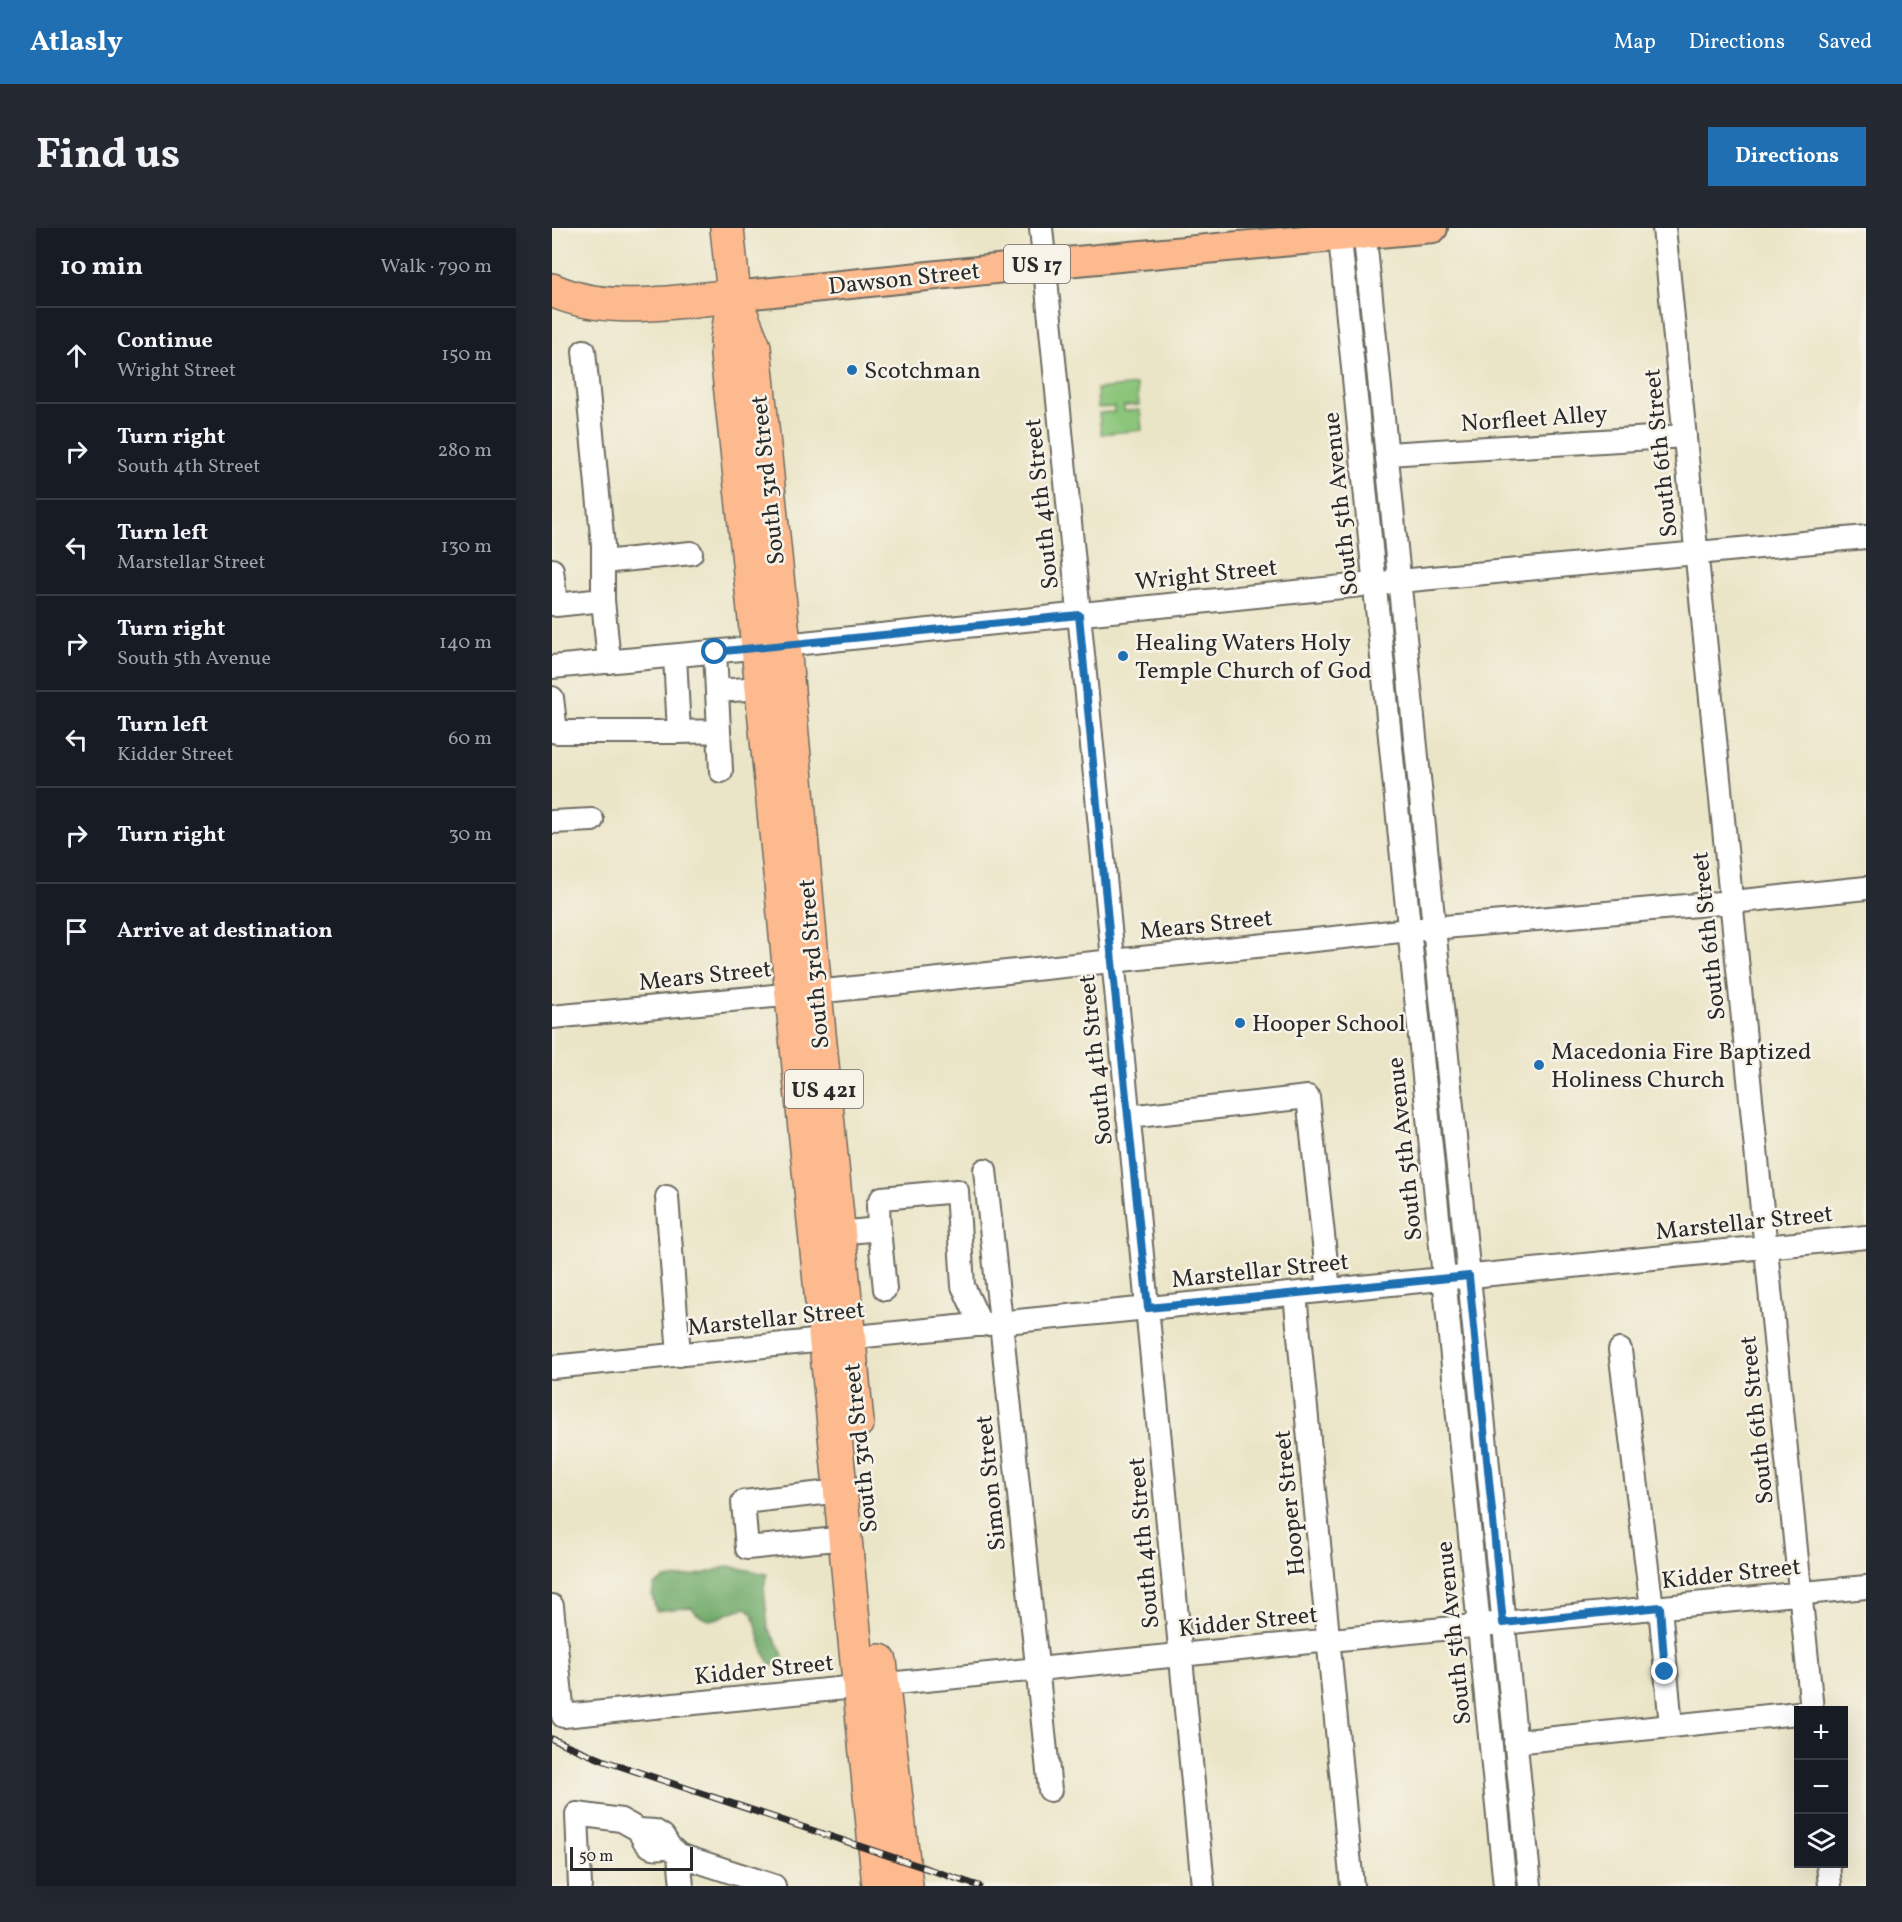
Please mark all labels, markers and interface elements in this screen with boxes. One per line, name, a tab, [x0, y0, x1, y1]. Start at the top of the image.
text: Atlasly	[30, 23, 123, 62]
text: Map	[1614, 28, 1656, 57]
text: Directions	[1689, 28, 1785, 57]
text: Saved	[1818, 28, 1872, 57]
text: Find us	[36, 127, 180, 186]
button: Directions	[1708, 127, 1866, 186]
road number: US 17	[1004, 245, 1070, 283]
text: 10 min	[60, 249, 143, 285]
text: Walk · 790 m	[381, 253, 492, 281]
street label: Dawson Street	[827, 255, 982, 305]
text: Continue	[117, 326, 213, 357]
icon: ahead	[60, 339, 93, 372]
text: 150 m	[441, 341, 492, 369]
place label: Scotchman	[864, 355, 981, 389]
text: Wright Street	[117, 357, 236, 385]
marker: Scotchman	[845, 363, 859, 377]
street label: South 6th Street	[1636, 367, 1688, 539]
street label: South 3rd Street	[743, 393, 795, 566]
street label: Norfleet Alley	[1460, 398, 1609, 442]
street label: South 5th Avenue	[1315, 410, 1369, 597]
street label: South 4th Street	[1017, 417, 1069, 591]
text: Turn right	[117, 422, 225, 453]
icon: right	[60, 435, 93, 468]
text: 280 m	[437, 437, 492, 465]
text: South 4th Street	[117, 453, 260, 481]
text: Turn left	[117, 518, 208, 549]
icon: left	[60, 531, 93, 564]
text: 130 m	[441, 533, 492, 561]
text: Marstellar Street	[117, 549, 266, 577]
street label: Wright Street	[1133, 552, 1279, 600]
text: Turn right	[117, 614, 225, 645]
icon: right	[60, 627, 93, 660]
place label: Healing Waters Holy Temple Church of God	[1135, 627, 1372, 689]
text: 140 m	[439, 629, 492, 657]
route start	[701, 638, 727, 664]
text: South 5th Avenue	[117, 645, 271, 673]
marker: Healing Waters Holy Temple Church of God	[1116, 649, 1130, 663]
text: Turn left	[117, 710, 208, 741]
icon: left	[60, 723, 93, 756]
text: 60 m	[448, 725, 492, 753]
text: Kidder Street	[117, 741, 233, 769]
icon: right	[60, 819, 93, 852]
text: Turn right	[117, 820, 225, 851]
text: 30 m	[448, 821, 492, 849]
street label: South 6th Street	[1684, 850, 1736, 1022]
street label: South 3rd Street	[791, 877, 839, 1050]
street label: Mears Street	[1138, 902, 1274, 950]
icon: arrive	[60, 915, 93, 948]
text: Arrive at destination	[117, 916, 333, 947]
street label: Mears Street	[637, 953, 773, 1001]
street label: South 4th Street	[1071, 973, 1123, 1147]
place label: Hooper School	[1252, 1008, 1406, 1042]
marker: Hooper School	[1233, 1016, 1247, 1030]
place label: Macedonia Fire Baptized Holiness Church	[1551, 1036, 1811, 1098]
street label: South 5th Avenue	[1379, 1055, 1433, 1242]
marker: Macedonia Fire Baptized Holiness Church	[1532, 1058, 1546, 1072]
road number: US 421	[785, 1070, 863, 1108]
street label: Marstellar Street	[1654, 1198, 1835, 1250]
street label: Marstellar Street	[1170, 1246, 1351, 1298]
street label: Marstellar Street	[686, 1294, 867, 1346]
street label: South 6th Street	[1732, 1334, 1784, 1506]
street label: South 3rd Street	[836, 1361, 888, 1534]
street label: Simon Street	[968, 1413, 1016, 1552]
street label: Hooper Street	[1266, 1428, 1316, 1577]
street label: South 4th Street	[1121, 1456, 1169, 1630]
street label: South 5th Avenue	[1428, 1539, 1482, 1726]
street label: Kidder Street	[1660, 1551, 1802, 1599]
street label: Kidder Street	[1177, 1599, 1319, 1647]
street label: Kidder Street	[693, 1647, 835, 1695]
route end	[1651, 1658, 1677, 1684]
map controls	[1794, 1706, 1848, 1868]
button: +	[1794, 1706, 1848, 1760]
button: −	[1794, 1760, 1848, 1814]
button: layers	[1794, 1814, 1848, 1868]
scale bar	[570, 1844, 693, 1872]
text: 50 m	[579, 1846, 613, 1868]

